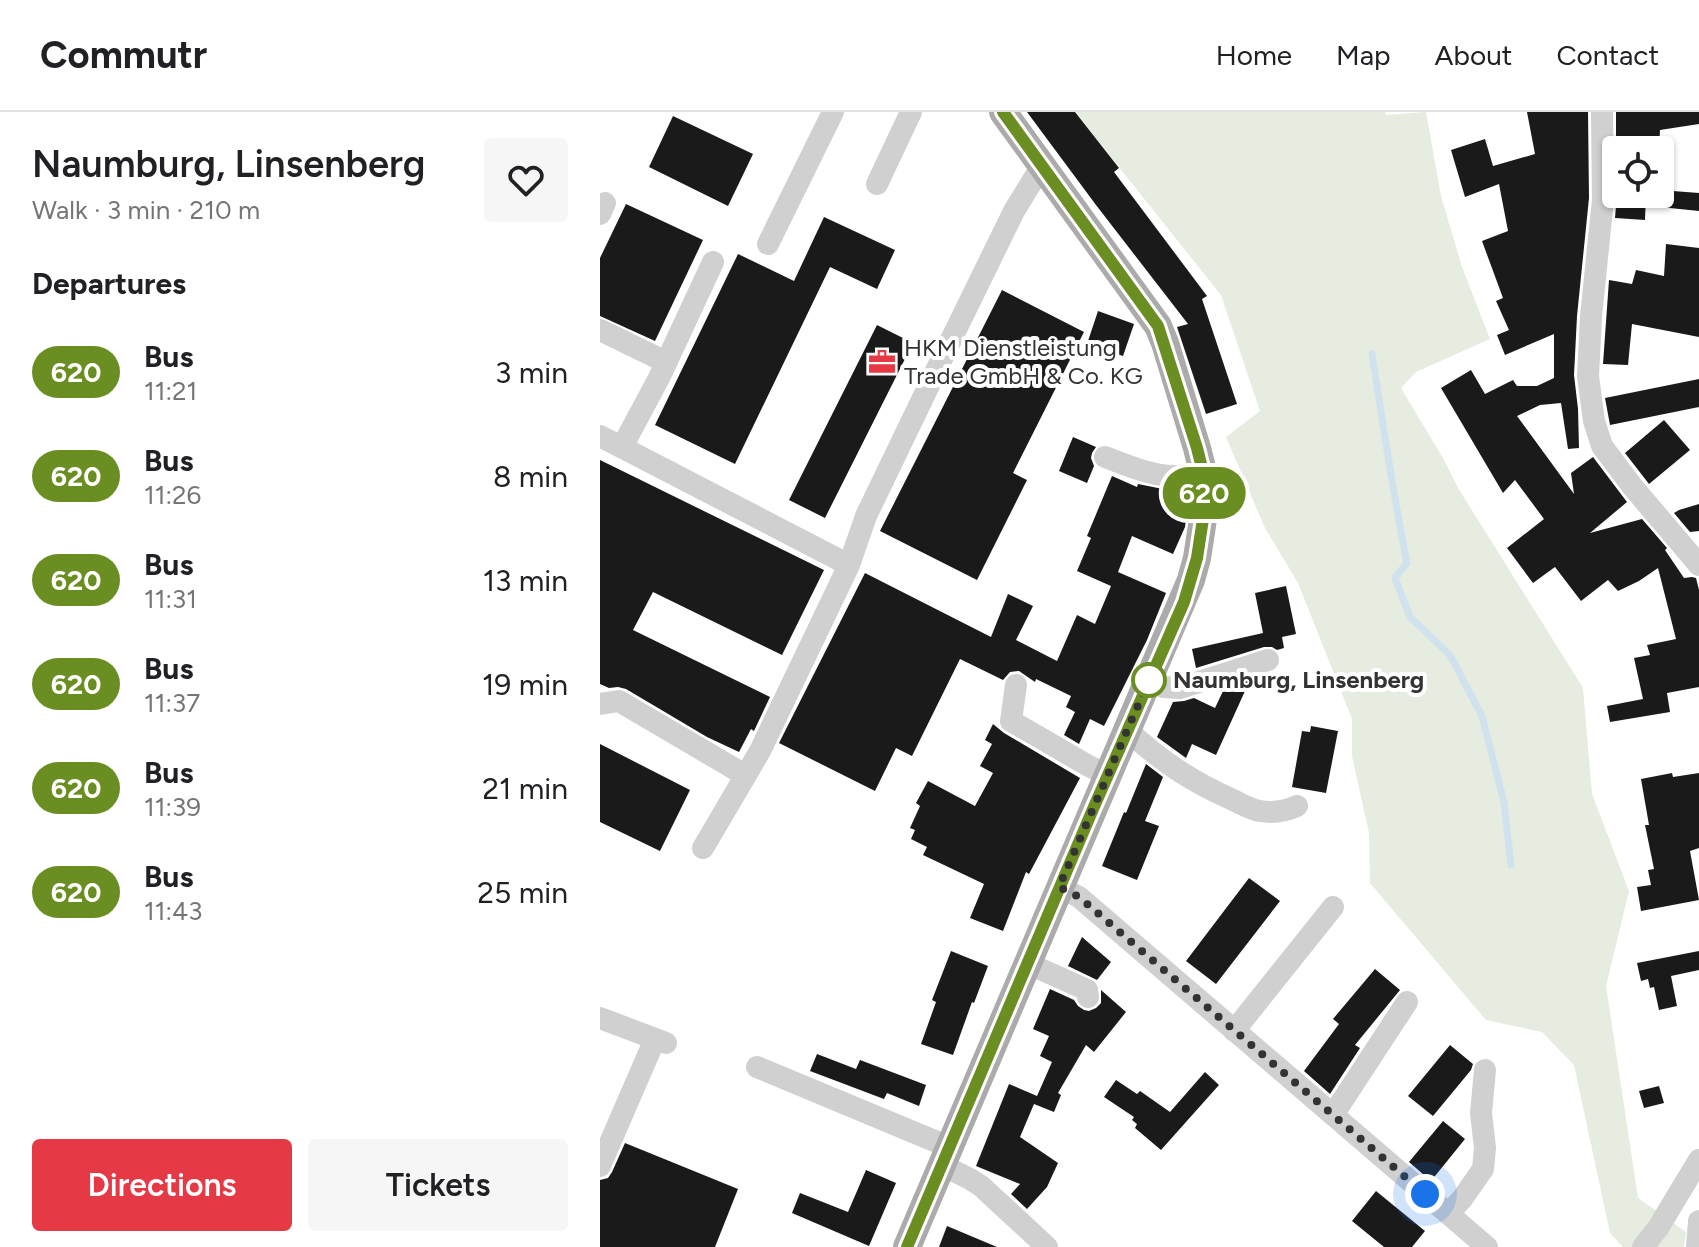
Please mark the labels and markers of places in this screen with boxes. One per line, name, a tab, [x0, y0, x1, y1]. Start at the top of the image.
place label: HKM Dienstleistung Trade GmbH & Co. KG	[904, 333, 1143, 390]
office icon: HKM Dienstleistung Trade GmbH & Co. KG	[867, 347, 897, 377]
marker: Naumburg, Linsenberg	[1132, 663, 1166, 697]
place label: Naumburg, Linsenberg	[1173, 665, 1424, 694]

